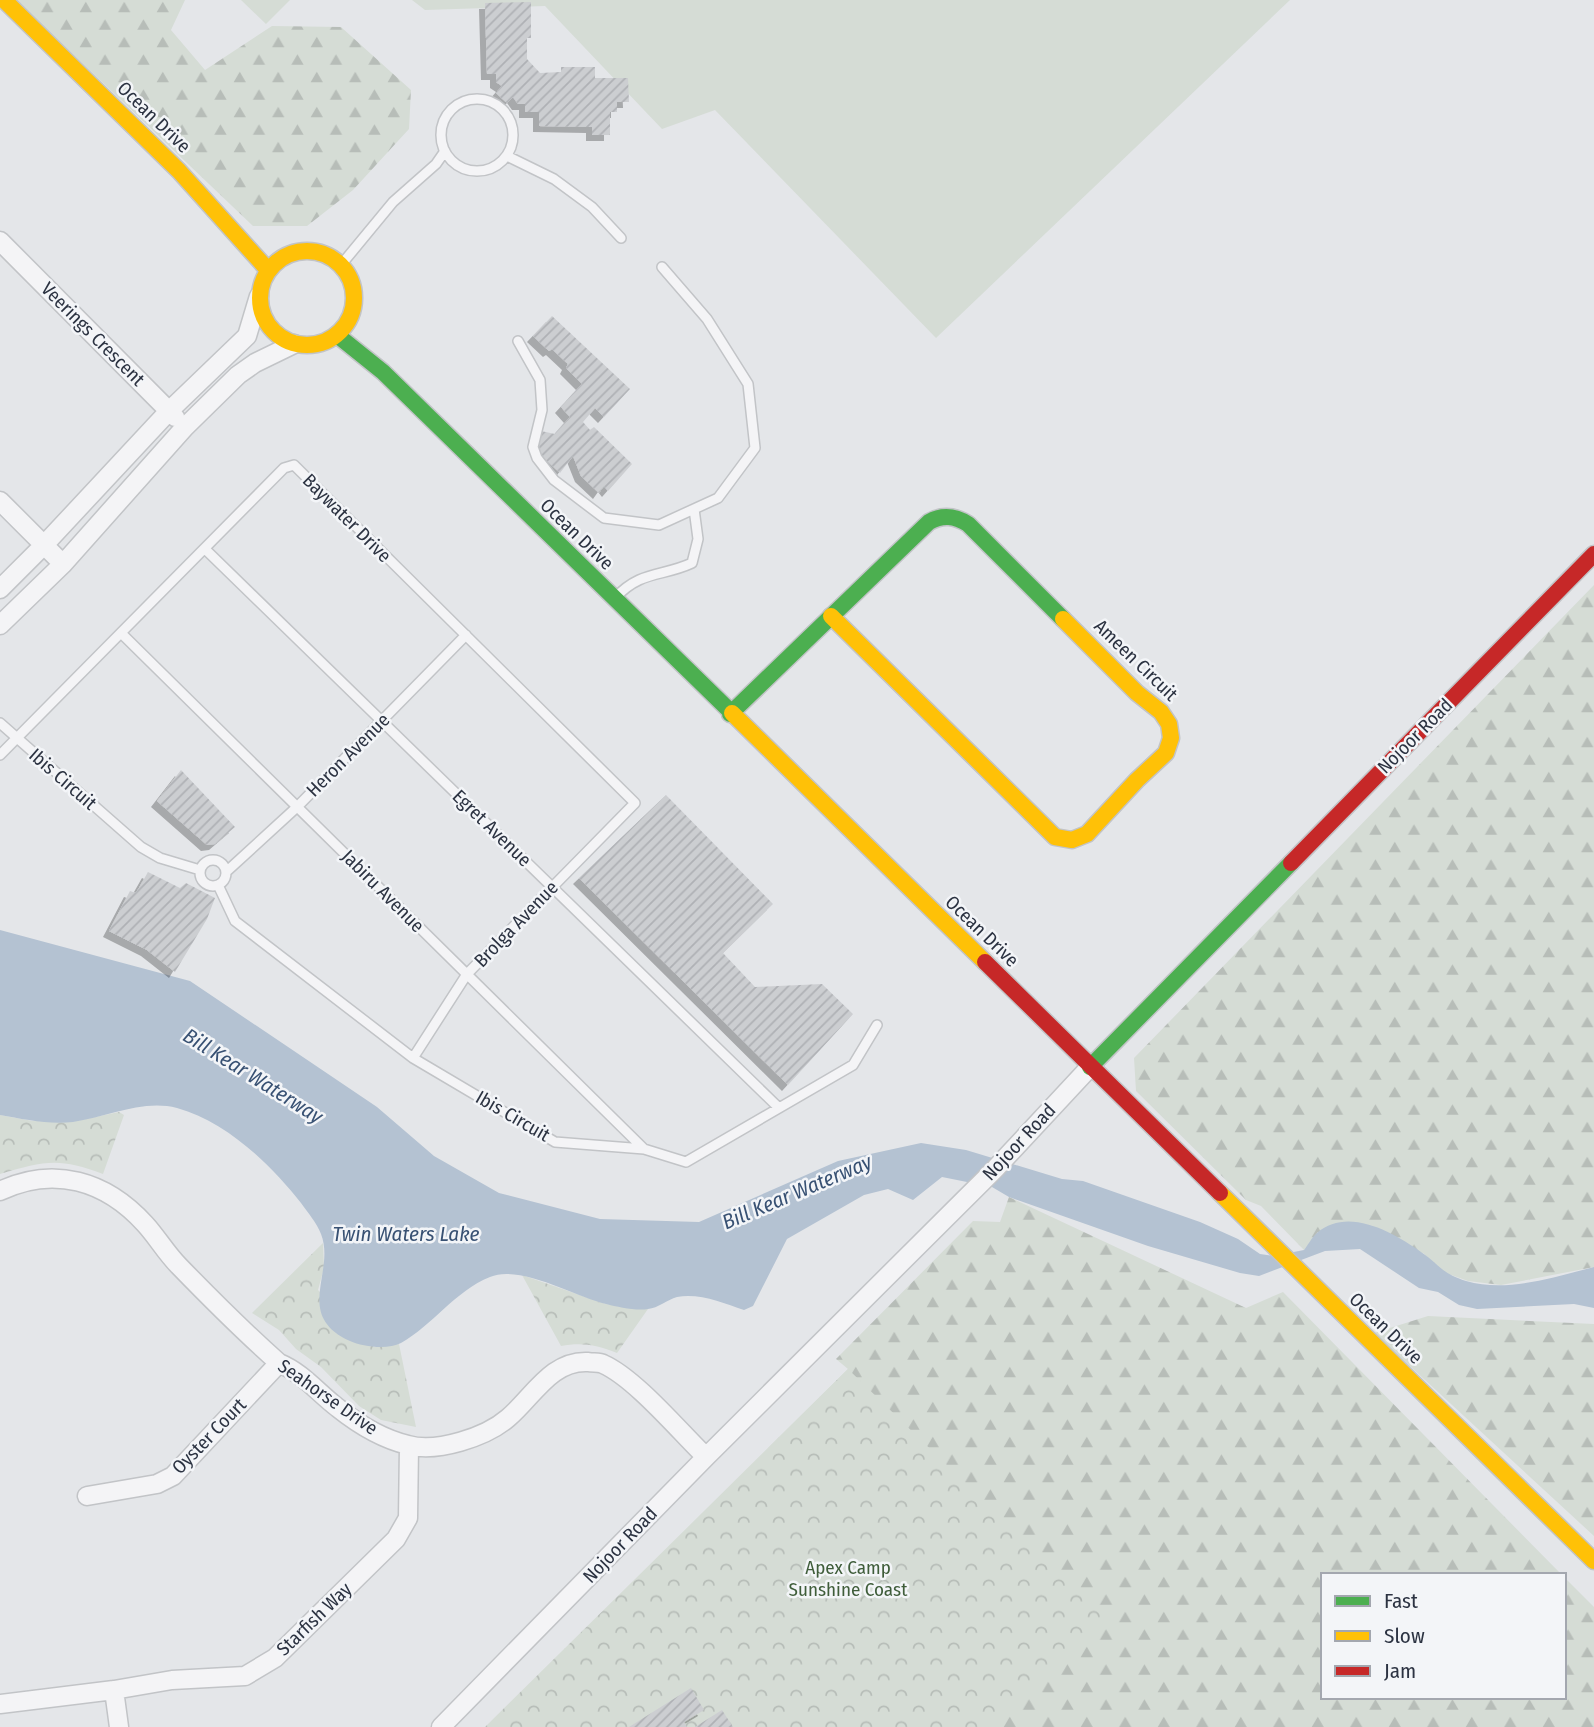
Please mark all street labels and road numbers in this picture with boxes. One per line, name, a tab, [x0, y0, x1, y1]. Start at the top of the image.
street label: Ocean Drive	[113, 76, 195, 158]
street label: Veerings Crescent	[36, 277, 150, 391]
street label: Baywater Drive	[298, 469, 396, 567]
street label: Ocean Drive	[536, 493, 618, 575]
street label: Ameen Circuit	[1089, 614, 1183, 706]
street label: Nojoor Road	[1373, 694, 1457, 778]
street label: Heron Avenue	[301, 708, 395, 802]
street label: Ibis Circuit	[25, 743, 102, 815]
street label: Egret Avenue	[448, 785, 536, 871]
street label: Jabiru Avenue	[337, 845, 429, 937]
street label: Brolga Avenue	[469, 876, 563, 972]
street label: Ocean Drive	[941, 890, 1023, 972]
street label: Ibis Circuit	[472, 1086, 555, 1147]
street label: Nojoor Road	[978, 1099, 1060, 1185]
street label: Ocean Drive	[1345, 1287, 1427, 1369]
street label: Seahorse Drive	[274, 1354, 382, 1440]
street label: Oyster Court	[167, 1393, 251, 1479]
street label: Nojoor Road	[578, 1502, 662, 1588]
street label: Starfish Way	[272, 1577, 357, 1660]

